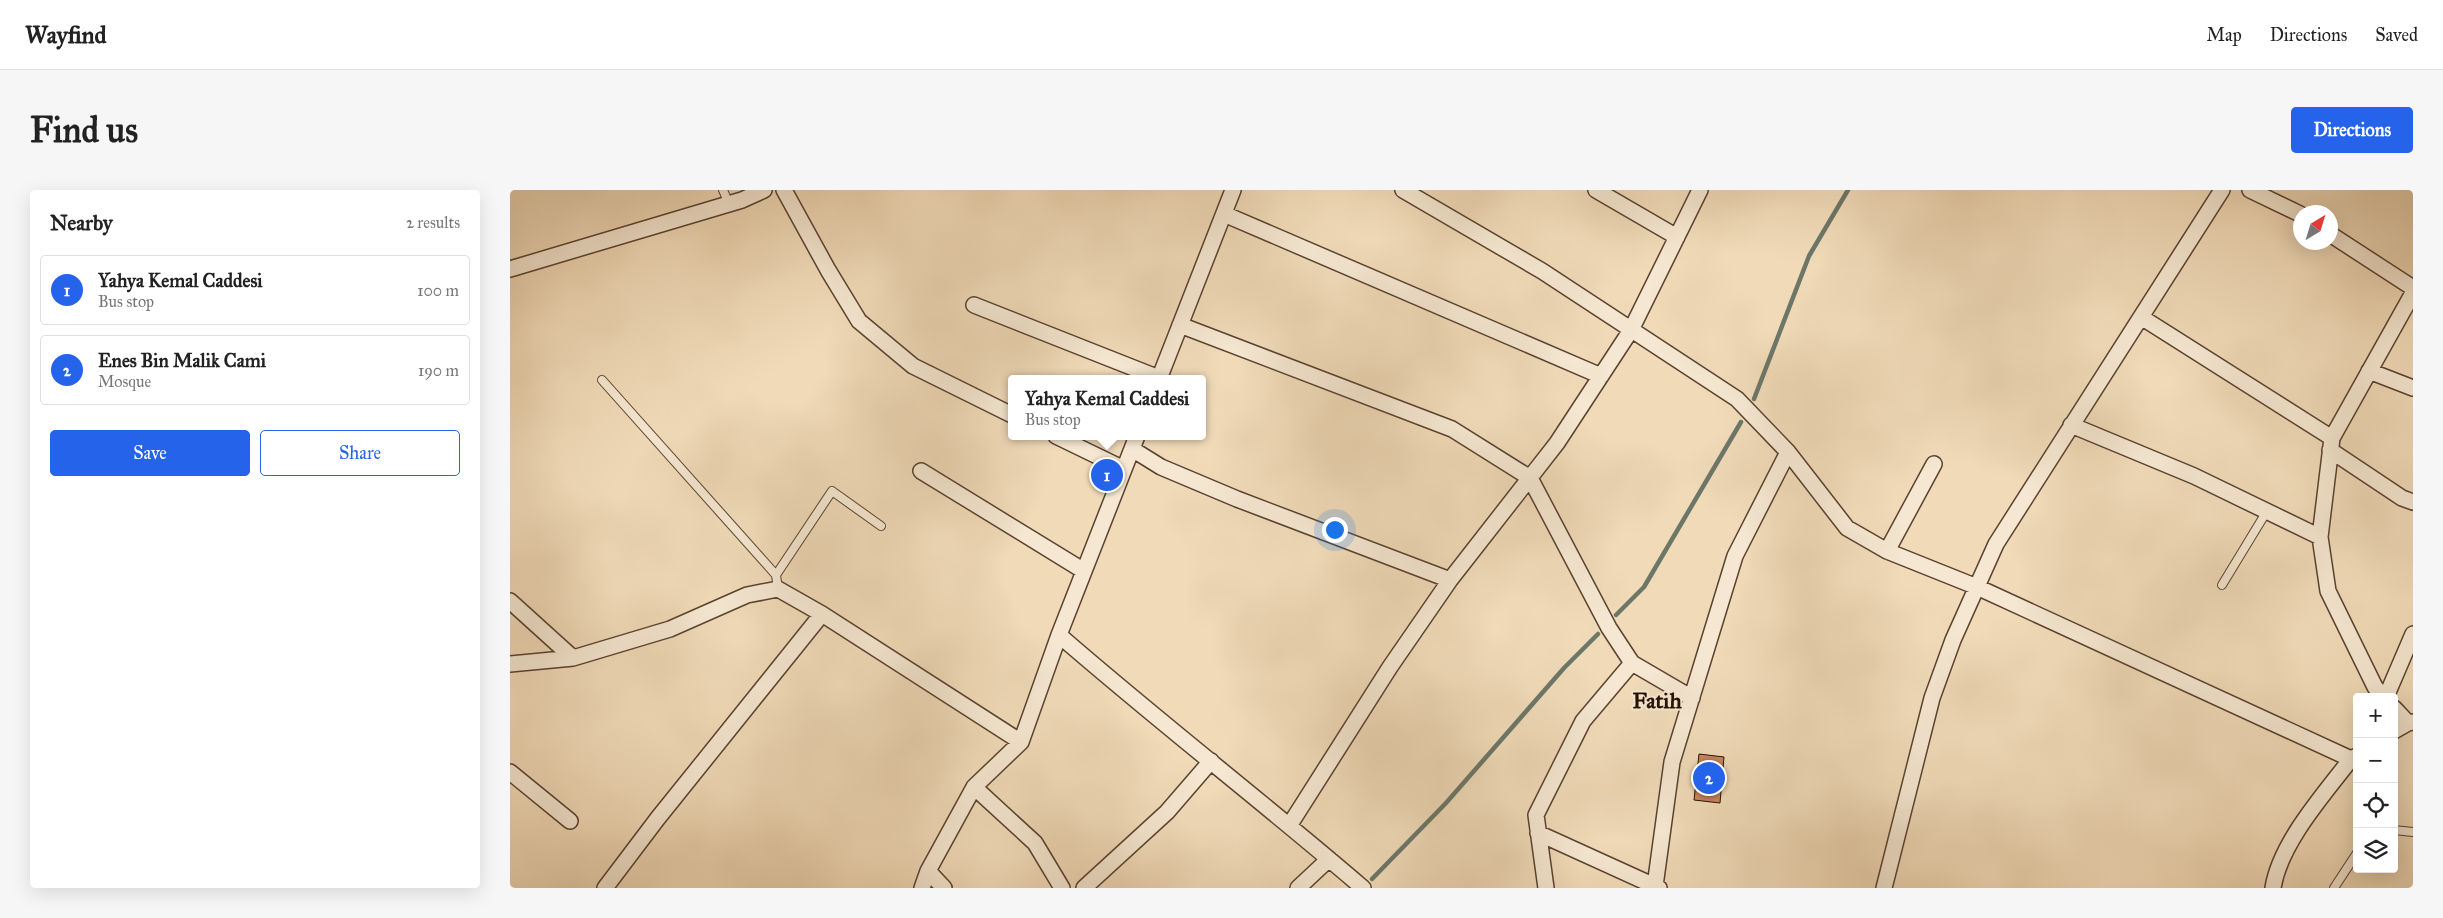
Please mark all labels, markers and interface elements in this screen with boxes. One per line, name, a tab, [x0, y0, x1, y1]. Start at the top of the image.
text: Wayfind	[25, 20, 107, 50]
text: Map	[2206, 24, 2242, 46]
text: Directions	[2270, 24, 2347, 46]
text: Saved	[2375, 24, 2418, 46]
button: Directions	[2291, 107, 2413, 153]
text: Find us	[30, 109, 138, 152]
north arrow	[2293, 205, 2338, 250]
text: Nearby	[50, 210, 113, 236]
text: 2 results	[406, 213, 460, 232]
text: Yahya Kemal Caddesi	[98, 269, 263, 292]
text: 1	[64, 281, 70, 300]
text: 100 m	[417, 281, 459, 300]
text: Bus stop	[98, 292, 154, 311]
text: Enes Bin Malik Cami	[98, 349, 266, 372]
text: 2	[63, 361, 71, 380]
text: 190 m	[418, 361, 459, 380]
text: Mosque	[98, 372, 151, 391]
popup	[1008, 375, 1206, 440]
text: Yahya Kemal Caddesi	[1025, 387, 1189, 410]
text: Bus stop	[1025, 410, 1081, 429]
button: Save	[50, 430, 250, 476]
button: Share	[260, 430, 460, 476]
pin: 1	[1091, 456, 1123, 494]
your location	[1322, 517, 1348, 543]
district label: Fatih	[1632, 687, 1682, 714]
map controls	[2353, 693, 2398, 873]
button: +	[2353, 693, 2398, 738]
button: −	[2353, 738, 2398, 783]
pin: 2	[1693, 759, 1725, 797]
button: locate	[2353, 783, 2398, 828]
button: layers	[2353, 828, 2398, 873]

